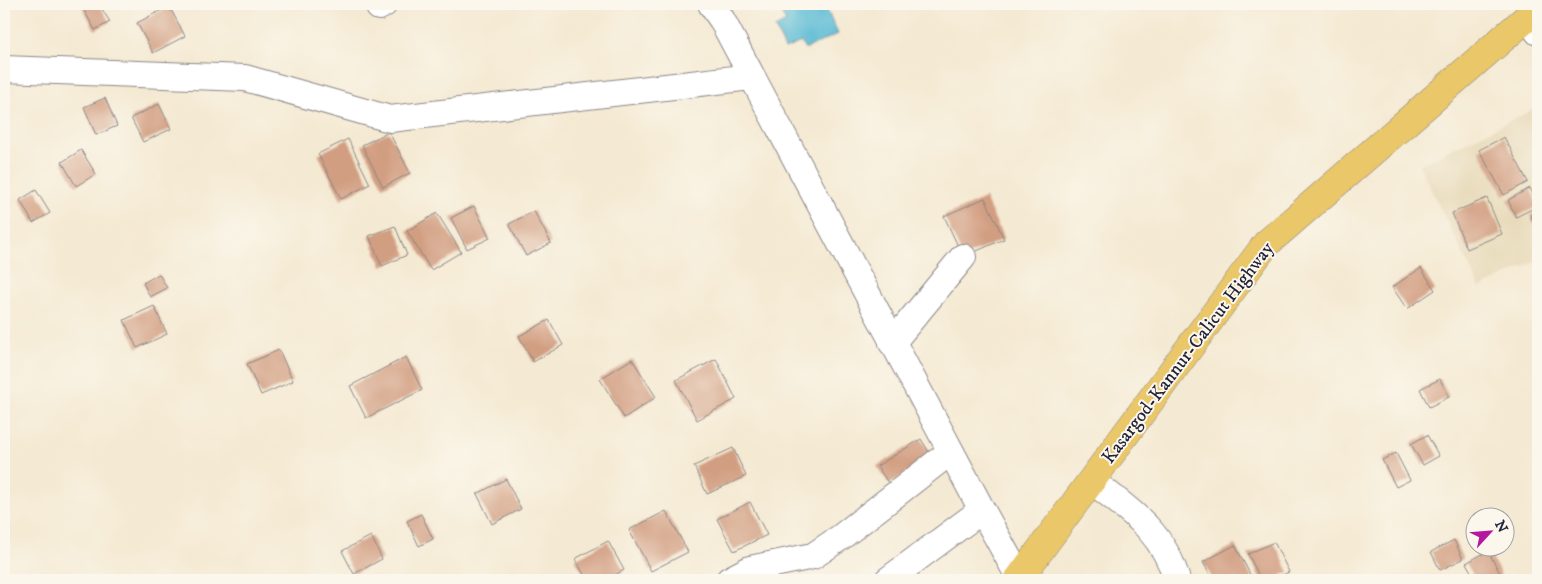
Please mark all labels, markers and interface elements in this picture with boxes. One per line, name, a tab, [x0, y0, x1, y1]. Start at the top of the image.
street label: Kasargod-Kannur-Calicut Highway	[1097, 237, 1280, 468]
north arrow	[1464, 506, 1514, 556]
text: N	[1490, 518, 1512, 536]

